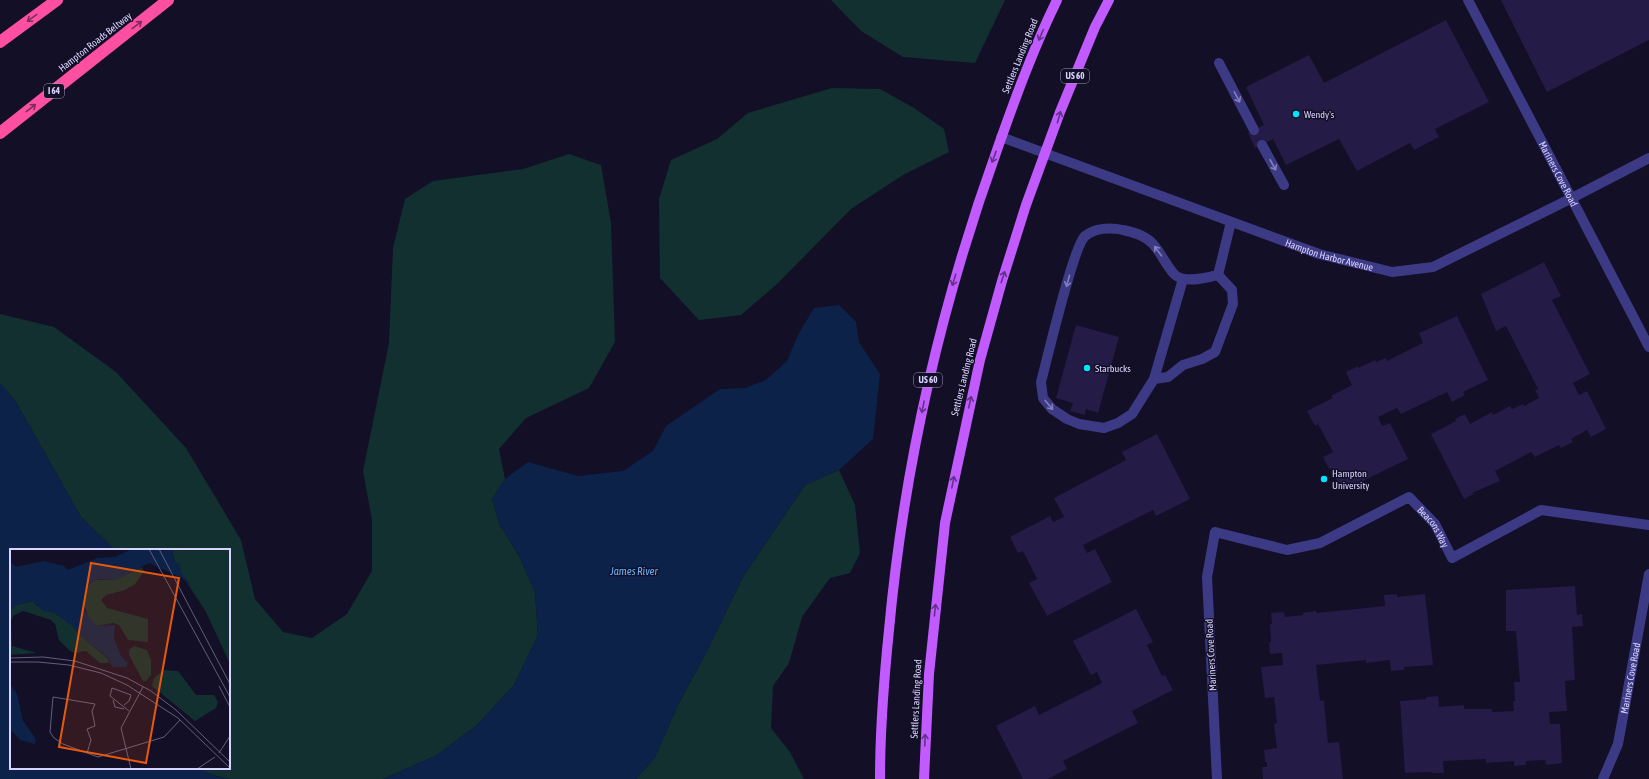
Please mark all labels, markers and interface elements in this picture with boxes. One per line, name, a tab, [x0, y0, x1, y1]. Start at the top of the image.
street label: Hampton Roads Beltway	[56, 10, 134, 74]
one-way arrow	[27, 14, 38, 23]
street label: Settlers Landing Road	[1000, 17, 1040, 95]
one-way arrow	[131, 20, 142, 29]
one-way arrow	[1036, 29, 1044, 41]
road number: US 60	[1061, 69, 1089, 83]
road number: I 64	[44, 84, 64, 98]
one-way arrow	[1233, 90, 1241, 102]
one-way arrow	[26, 104, 37, 113]
marker: Wendy's	[1291, 109, 1301, 119]
place label: Wendy's	[1304, 109, 1335, 120]
one-way arrow	[1056, 111, 1063, 124]
street label: Mariners Cove Road	[1537, 139, 1580, 208]
one-way arrow	[990, 150, 998, 162]
one-way arrow	[1269, 159, 1277, 171]
street label: Hampton Harbor Avenue	[1284, 237, 1375, 273]
one-way arrow	[1154, 245, 1162, 256]
one-way arrow	[1000, 270, 1007, 283]
one-way arrow	[950, 274, 957, 287]
one-way arrow	[1064, 274, 1071, 287]
street label: Settlers Landing Road	[949, 337, 979, 417]
marker: Starbucks	[1082, 363, 1092, 373]
place label: Starbucks	[1095, 363, 1131, 374]
road number: US 60	[914, 373, 942, 387]
one-way arrow	[967, 396, 975, 409]
one-way arrow	[918, 400, 926, 413]
one-way arrow	[1044, 400, 1053, 410]
place label: Hampton University	[1332, 468, 1369, 491]
marker: Hampton University	[1319, 474, 1329, 484]
one-way arrow	[950, 476, 958, 489]
street label: Beacons Way	[1415, 504, 1451, 549]
inset map	[10, 549, 230, 769]
water label: James River	[609, 565, 659, 577]
one-way arrow	[931, 604, 938, 617]
street label: Mariners Cove Road	[1204, 619, 1218, 691]
street label: Mariners Cove Road	[1618, 641, 1642, 715]
street label: Settlers Landing Road	[908, 659, 924, 739]
one-way arrow	[921, 734, 929, 747]

